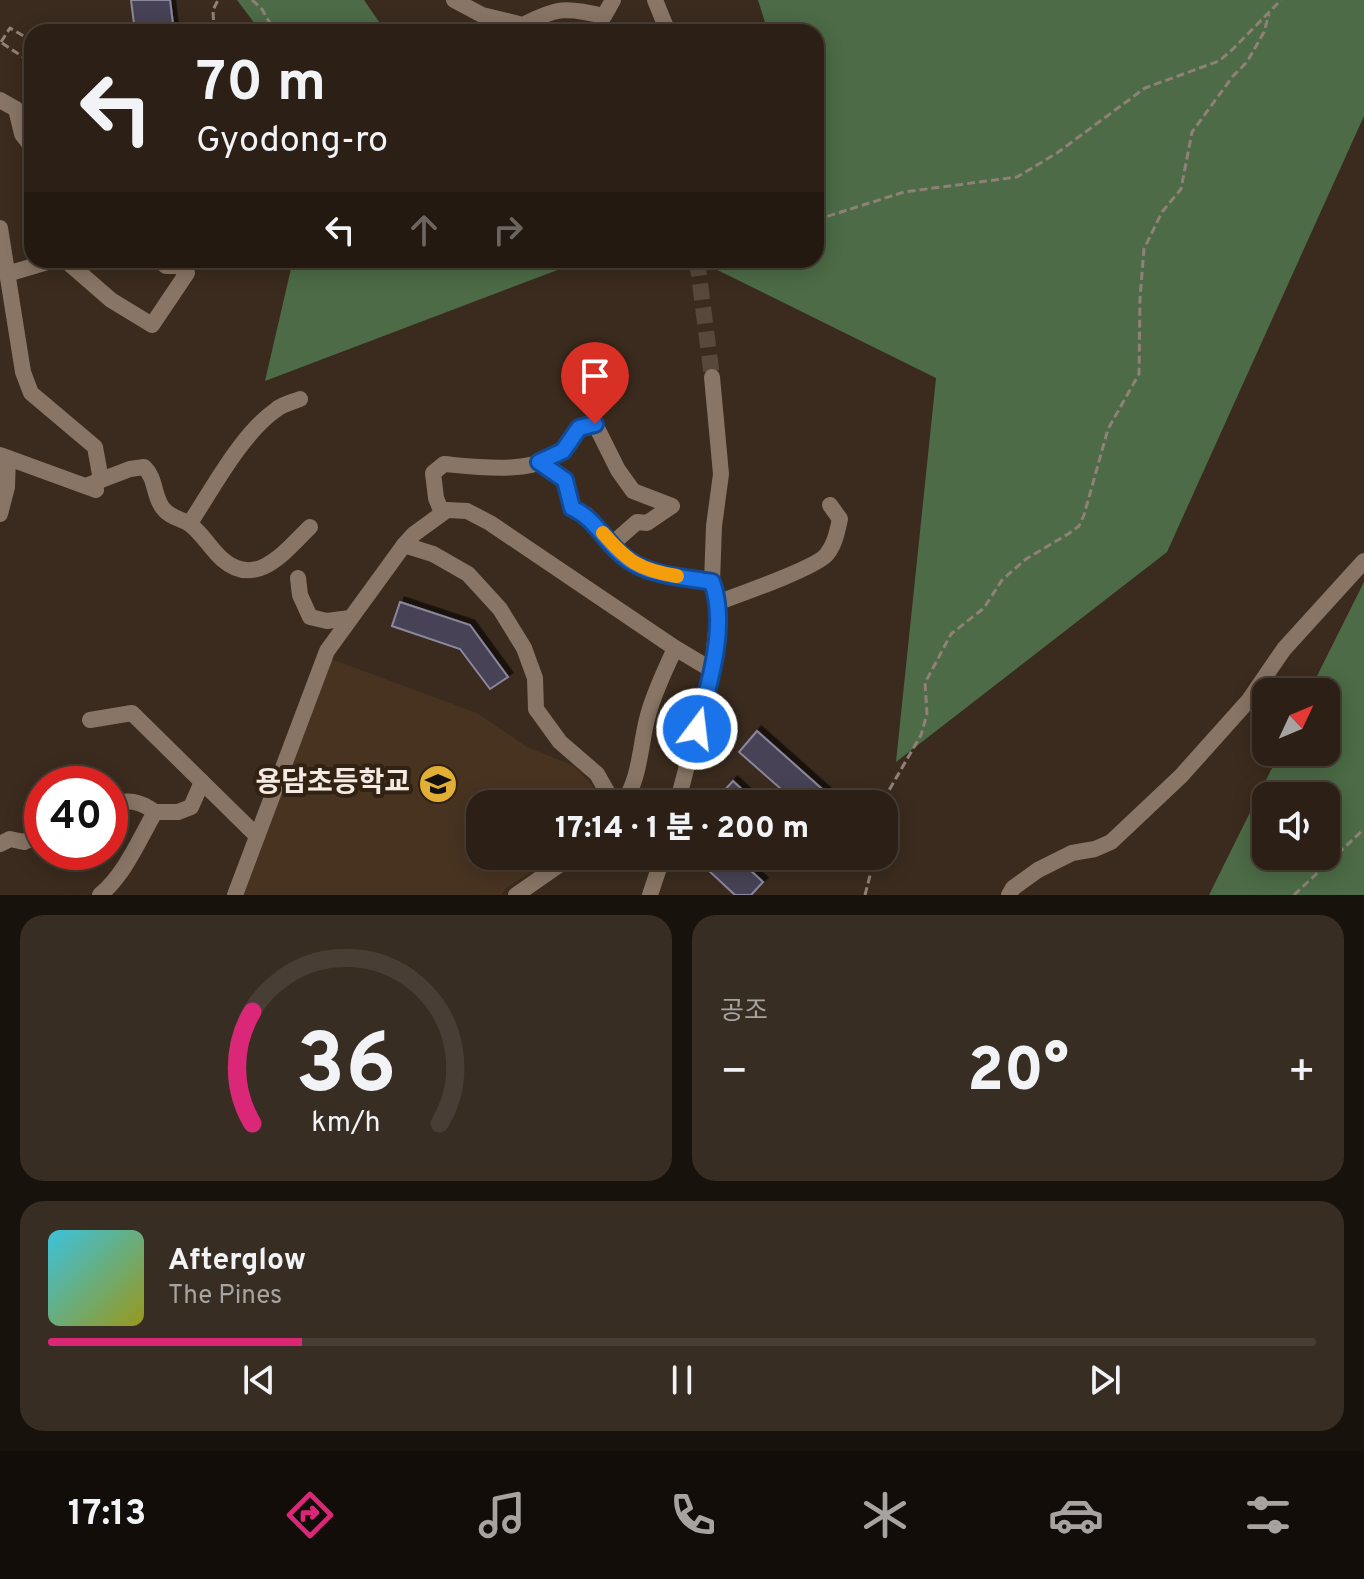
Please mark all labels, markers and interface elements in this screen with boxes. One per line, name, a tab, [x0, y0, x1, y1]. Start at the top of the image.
text: 70 m	[196, 50, 326, 120]
icon: left	[64, 56, 168, 160]
text: Gyodong-ro	[196, 119, 388, 165]
icon: left	[318, 208, 362, 252]
icon: ahead	[402, 208, 446, 252]
icon: right	[486, 208, 530, 252]
pin	[561, 342, 629, 424]
icon: arrive	[573, 354, 617, 398]
north arrow	[1252, 678, 1340, 766]
map controls	[1252, 678, 1340, 870]
position arrow	[655, 687, 739, 771]
school or university icon: 용담초등학교	[417, 763, 459, 805]
speed limit sign: 40	[24, 766, 128, 870]
place label: 용담초등학교	[255, 766, 410, 802]
button: sound	[1252, 782, 1340, 870]
text: 17:14 · 1 분 · 200 m	[555, 811, 809, 848]
text: 공조	[720, 996, 768, 1029]
text: 36	[296, 1017, 396, 1122]
text: 20°	[967, 1036, 1069, 1112]
text: −	[720, 1046, 748, 1102]
text: +	[1288, 1046, 1316, 1102]
text: km/h	[311, 1106, 381, 1142]
text: Afterglow	[168, 1243, 306, 1280]
text: The Pines	[168, 1280, 282, 1313]
icon: previous	[237, 1358, 281, 1402]
icon: pause	[660, 1358, 704, 1402]
icon: next	[1083, 1358, 1127, 1402]
icon: directions	[282, 1487, 338, 1543]
icon: music	[474, 1487, 530, 1543]
icon: phone	[665, 1487, 721, 1543]
icon: climate	[857, 1487, 913, 1543]
icon: car	[1048, 1487, 1104, 1543]
icon: filters	[1240, 1487, 1296, 1543]
text: 17:13	[68, 1492, 146, 1538]

